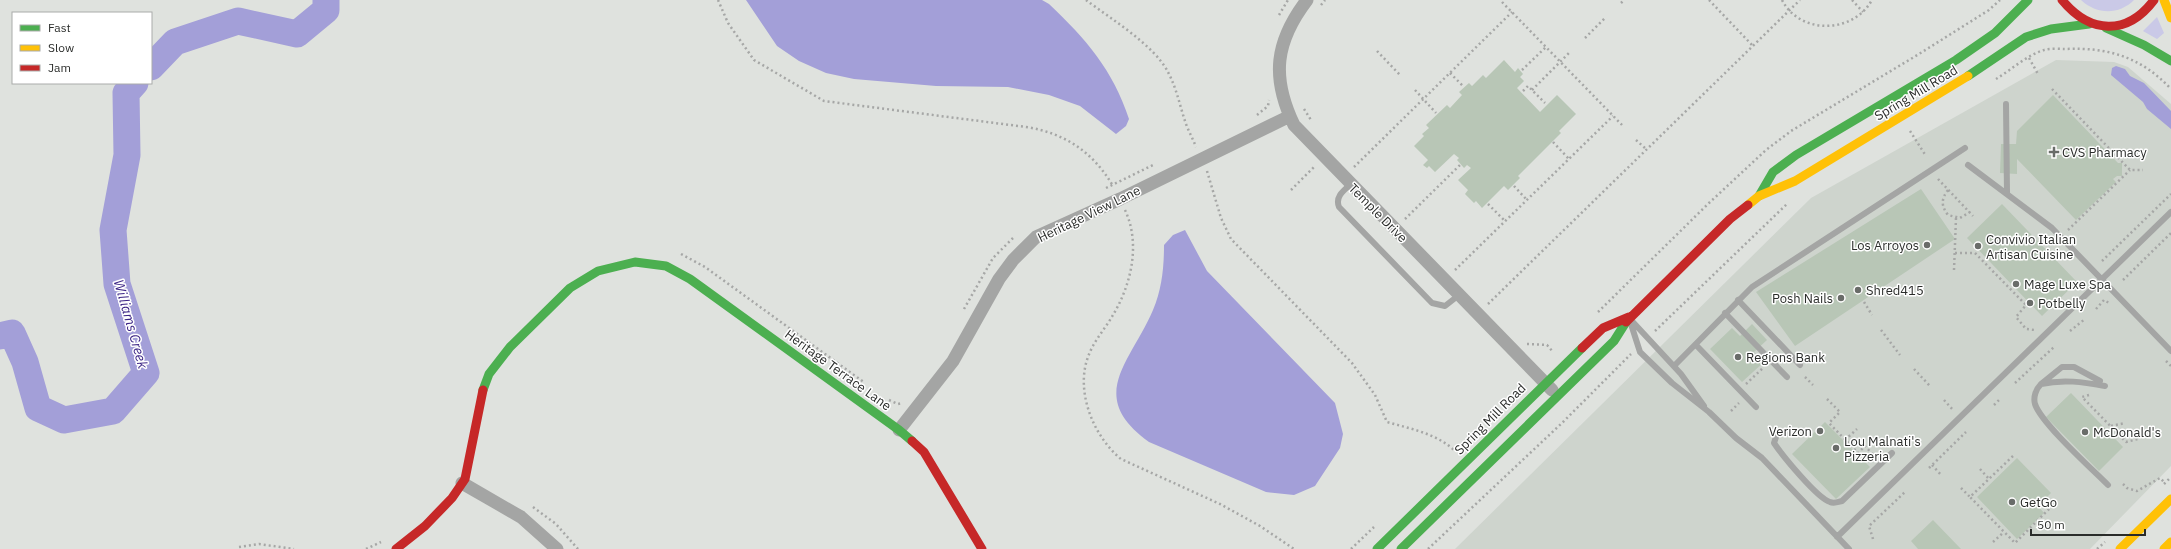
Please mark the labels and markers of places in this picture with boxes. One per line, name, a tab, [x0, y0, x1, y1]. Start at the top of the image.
place label: CVS Pharmacy	[2062, 144, 2147, 161]
marker: CVS Pharmacy	[2049, 147, 2059, 157]
place label: Convivio Italian Artisan Cuisine	[1986, 231, 2076, 263]
place label: Los Arroyos	[1851, 237, 1919, 254]
marker: Los Arroyos	[1922, 240, 1932, 250]
marker: Convivio Italian Artisan Cuisine	[1973, 241, 1983, 251]
place label: Mage Luxe Spa	[2024, 276, 2111, 293]
marker: Mage Luxe Spa	[2011, 279, 2021, 289]
place label: Shred415	[1866, 282, 1924, 299]
marker: Shred415	[1853, 285, 1863, 295]
place label: Posh Nails	[1772, 290, 1833, 307]
marker: Posh Nails	[1836, 293, 1846, 303]
place label: Potbelly	[2038, 295, 2086, 312]
marker: Potbelly	[2025, 298, 2035, 308]
place label: Regions Bank	[1746, 349, 1825, 366]
marker: Regions Bank	[1733, 352, 1743, 362]
place label: Verizon	[1769, 423, 1812, 440]
place label: McDonald's	[2093, 424, 2161, 441]
marker: Verizon	[1815, 426, 1825, 436]
marker: McDonald's	[2080, 427, 2090, 437]
place label: Lou Malnati's Pizzeria	[1844, 433, 1921, 465]
marker: Lou Malnati's Pizzeria	[1831, 443, 1841, 453]
place label: GetGo	[2020, 494, 2057, 511]
marker: GetGo	[2007, 497, 2017, 507]

